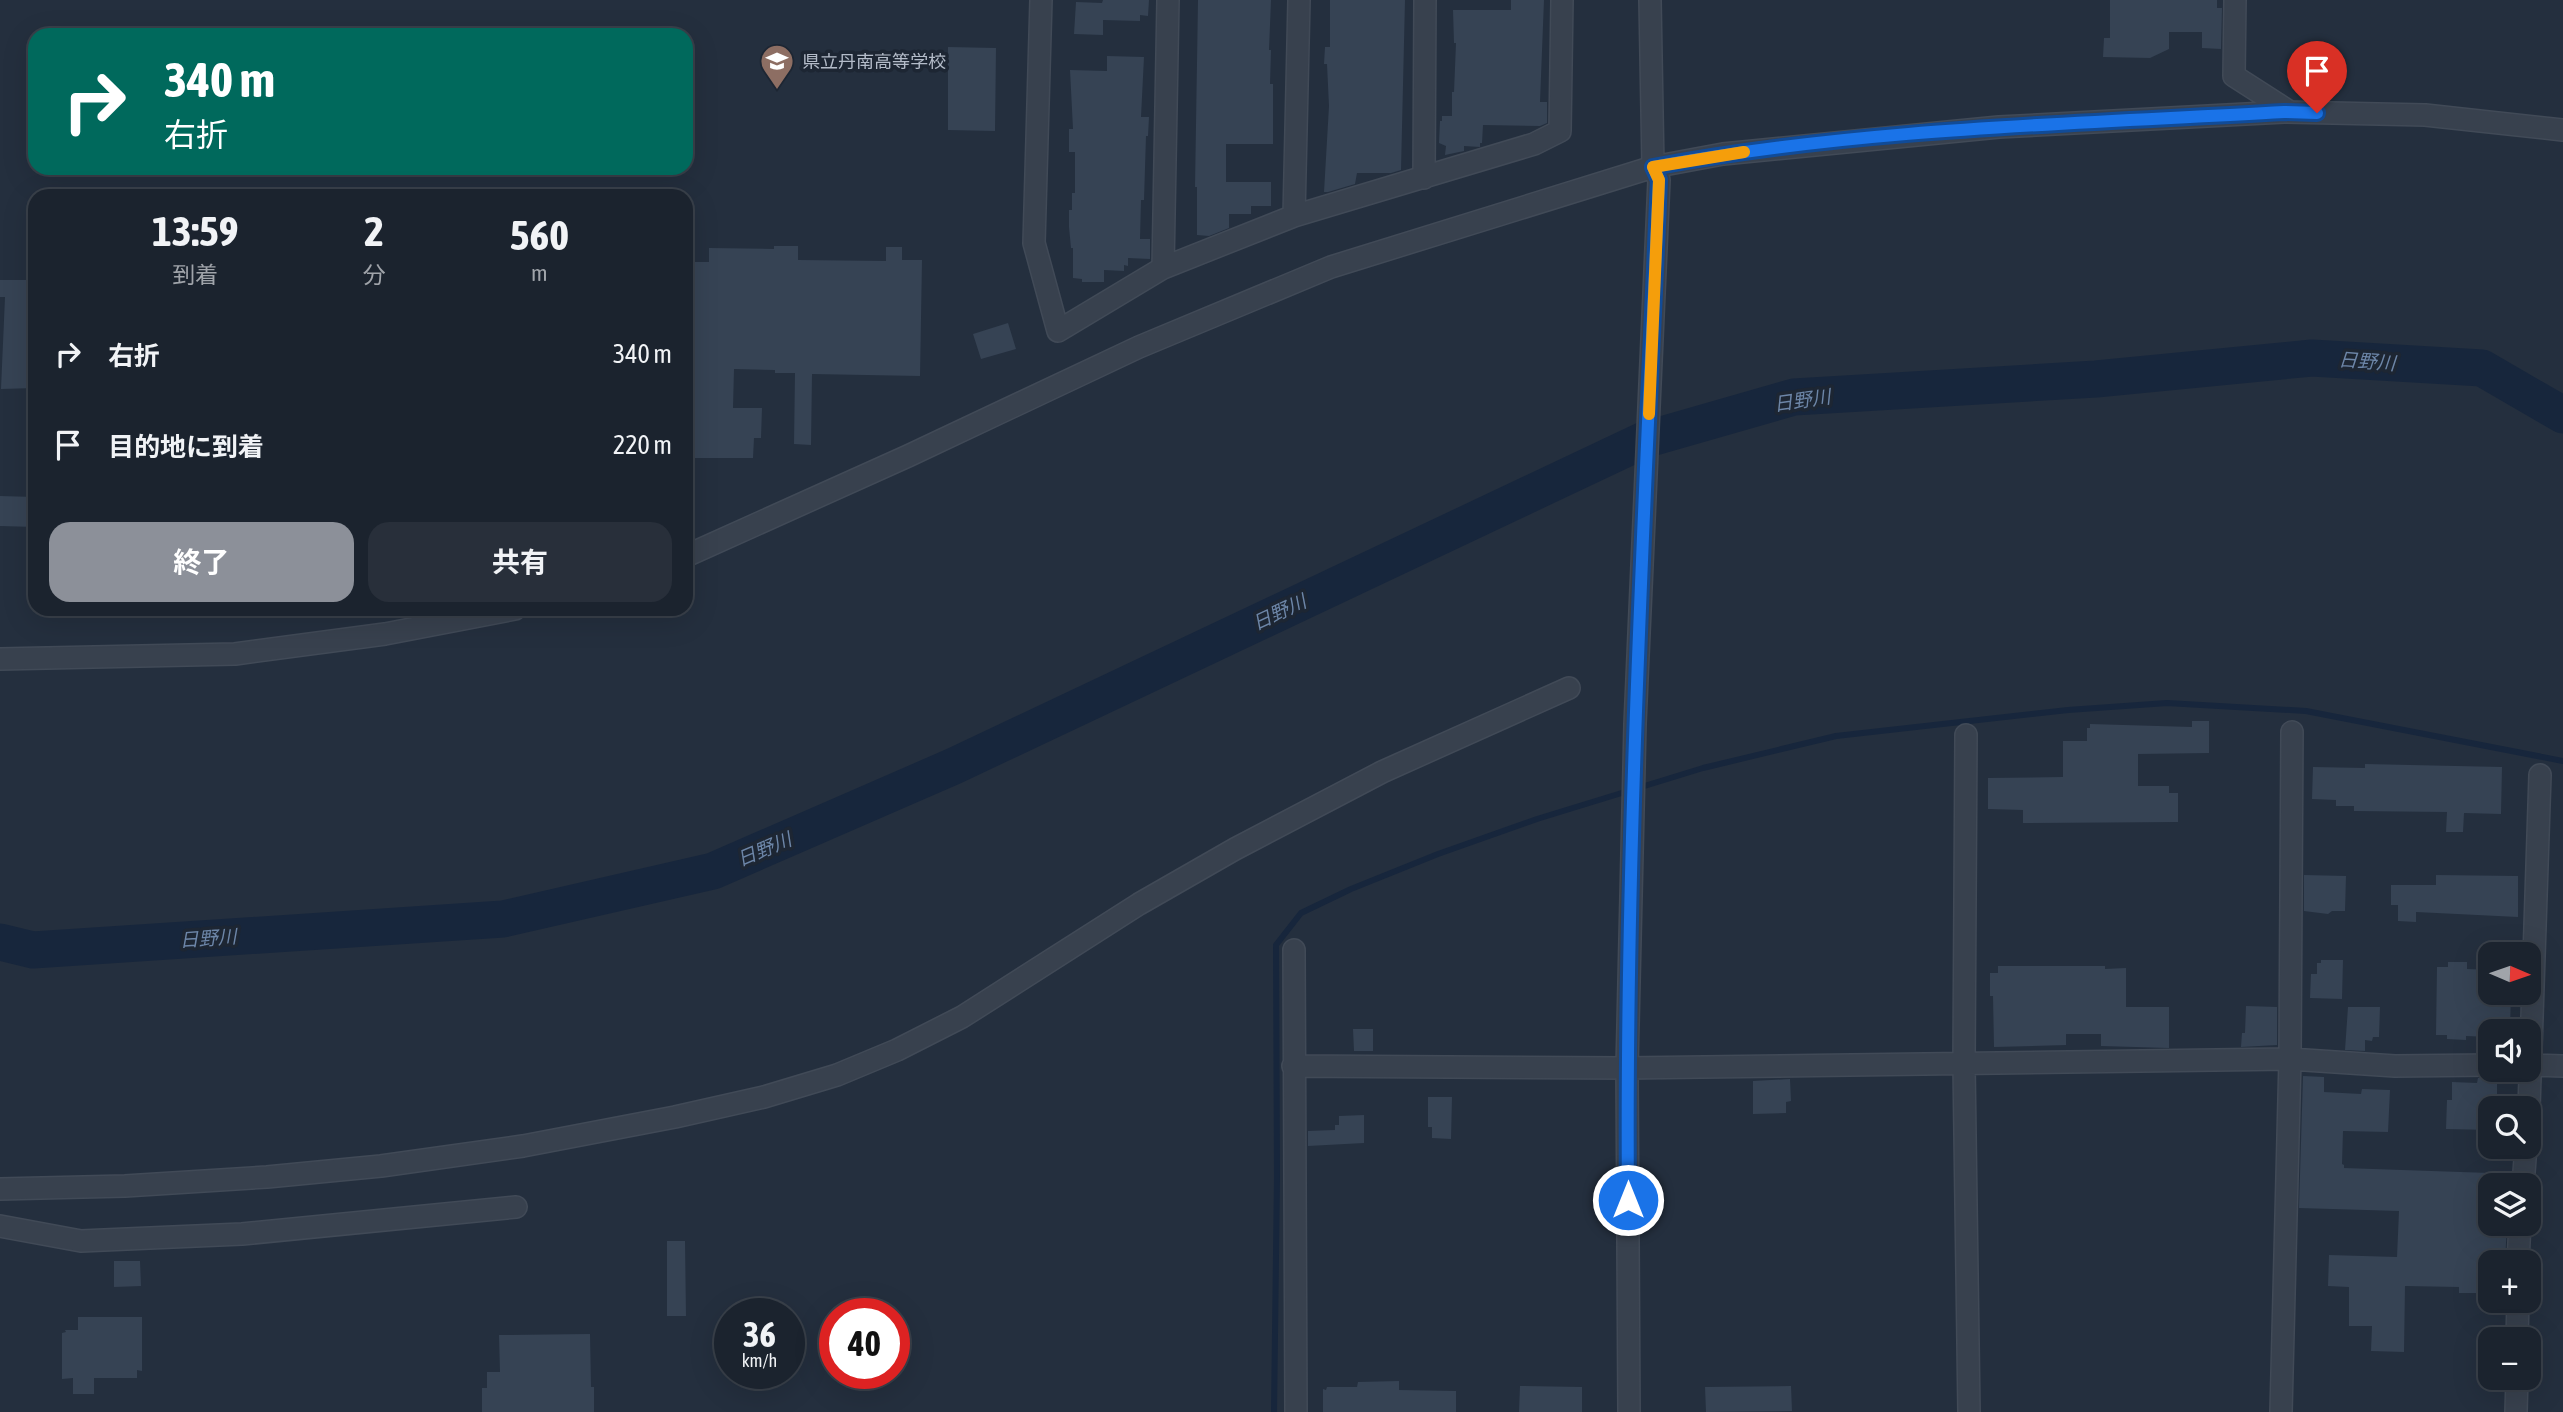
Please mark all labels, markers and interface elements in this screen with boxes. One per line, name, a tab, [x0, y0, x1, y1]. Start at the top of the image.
pin	[2287, 41, 2347, 113]
school or university icon: 県立丹南高等学校	[758, 42, 796, 91]
text: 340 m	[164, 51, 275, 107]
place label: 県立丹南高等学校	[802, 51, 946, 72]
icon: arrive	[2298, 52, 2336, 90]
icon: right	[49, 56, 140, 147]
text: 右折	[164, 116, 228, 153]
text: 13:59	[152, 207, 239, 255]
text: 2	[364, 207, 384, 255]
text: 560	[510, 211, 569, 259]
text: m	[531, 260, 548, 286]
text: 到着	[172, 262, 218, 288]
text: 分	[363, 262, 386, 288]
icon: right	[49, 335, 87, 373]
text: 340 m	[613, 339, 672, 369]
text: 右折	[108, 341, 160, 371]
water label: 日野川	[2338, 348, 2398, 374]
water label: 日野川	[1772, 385, 1834, 415]
icon: arrive	[49, 426, 87, 464]
text: 220 m	[613, 430, 672, 460]
text: 目的地に到着	[108, 432, 264, 462]
button: 終了	[49, 522, 354, 602]
button: 共有	[368, 522, 672, 602]
water label: 日野川	[1249, 589, 1311, 634]
water label: 日野川	[733, 827, 796, 870]
water label: 日野川	[179, 925, 239, 951]
north arrow	[2478, 942, 2541, 1004]
map controls	[2478, 942, 2541, 1390]
button: sound	[2478, 1019, 2541, 1082]
button: search	[2478, 1096, 2541, 1159]
position arrow	[1591, 1163, 1665, 1237]
button: layers	[2478, 1173, 2541, 1236]
button: +	[2478, 1250, 2541, 1313]
speed limit sign: 40	[819, 1298, 910, 1389]
text: 36	[743, 1314, 776, 1354]
button: −	[2478, 1327, 2541, 1390]
text: km/h	[742, 1350, 777, 1371]

